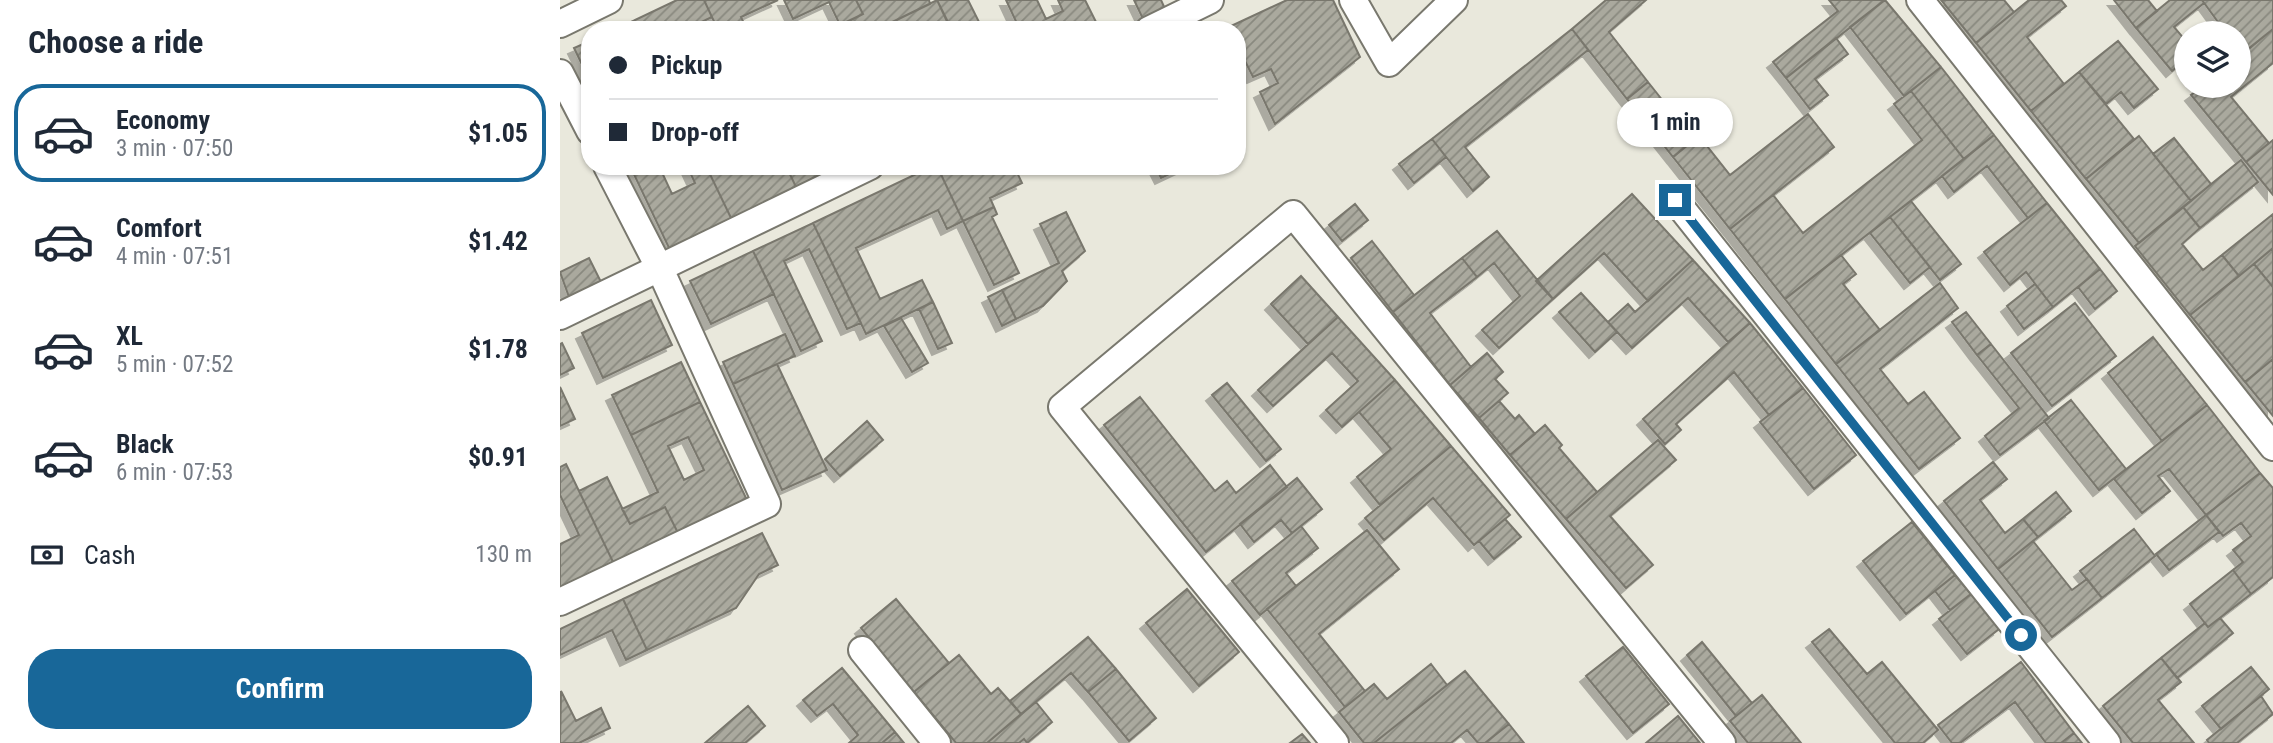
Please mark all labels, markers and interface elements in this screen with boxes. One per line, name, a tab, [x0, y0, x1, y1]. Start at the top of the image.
map controls	[2174, 21, 2251, 98]
button: layers	[2174, 21, 2251, 98]
text: Choose a ride	[28, 23, 203, 61]
text: Pickup	[651, 50, 722, 80]
callout: 1 min	[1617, 99, 1733, 148]
icon: car	[32, 102, 95, 165]
text: Economy	[116, 105, 210, 135]
text: 1 min	[1649, 109, 1701, 136]
text: Drop-off	[651, 117, 739, 147]
text: $1.05	[468, 118, 528, 148]
text: 3 min · 07:50	[116, 135, 233, 162]
route end	[1659, 184, 1691, 216]
icon: car	[32, 210, 95, 273]
text: Comfort	[116, 213, 202, 243]
text: $1.42	[468, 226, 528, 256]
text: 4 min · 07:51	[116, 243, 233, 270]
icon: car	[32, 318, 95, 381]
text: XL	[116, 321, 143, 351]
text: $1.78	[468, 334, 528, 364]
text: 5 min · 07:52	[116, 351, 233, 378]
icon: car	[32, 426, 95, 489]
text: Black	[116, 429, 174, 459]
text: $0.91	[468, 442, 528, 472]
text: 6 min · 07:53	[116, 459, 233, 486]
icon: cash	[28, 536, 66, 574]
text: Cash	[84, 540, 136, 570]
text: 130 m	[475, 541, 532, 568]
route start	[2005, 619, 2037, 651]
button: Confirm	[28, 649, 532, 729]

